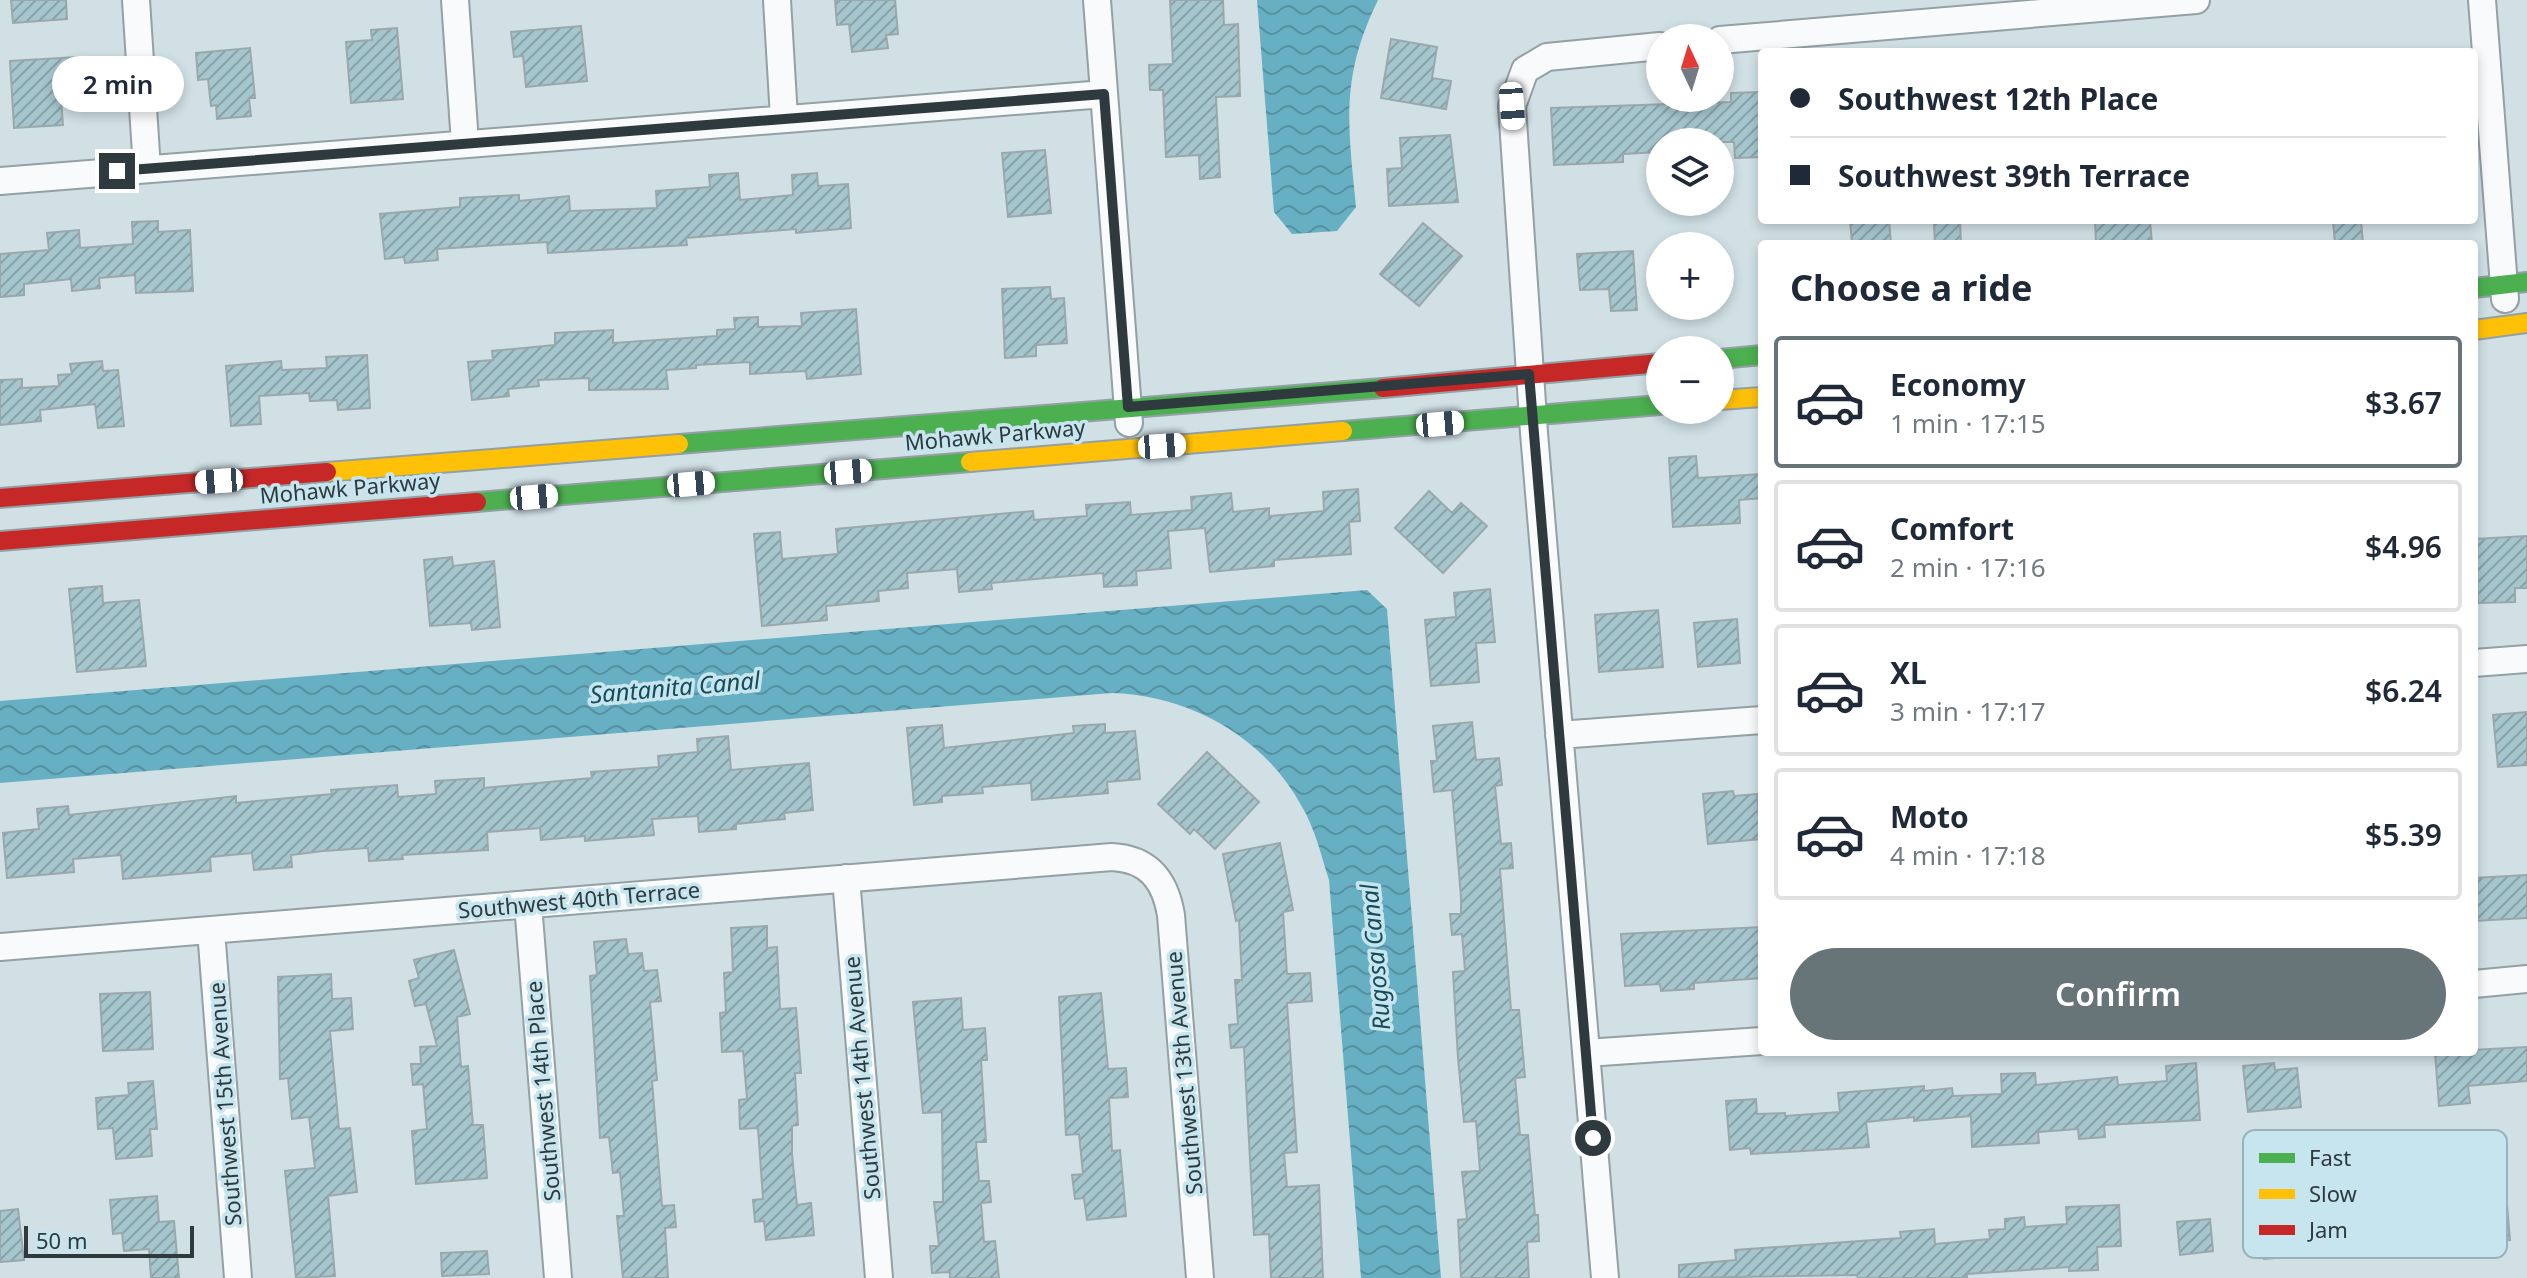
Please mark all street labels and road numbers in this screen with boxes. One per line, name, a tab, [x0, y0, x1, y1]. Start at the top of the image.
street label: Mohawk Parkway	[903, 411, 1087, 457]
street label: Mohawk Parkway	[258, 464, 442, 510]
street label: Southwest 40th Terrace	[457, 873, 701, 925]
street label: Southwest 13th Avenue	[1157, 950, 1209, 1196]
street label: Southwest 14th Avenue	[835, 955, 887, 1201]
street label: Southwest 14th Place	[517, 980, 567, 1203]
street label: Southwest 15th Avenue	[201, 981, 247, 1227]

